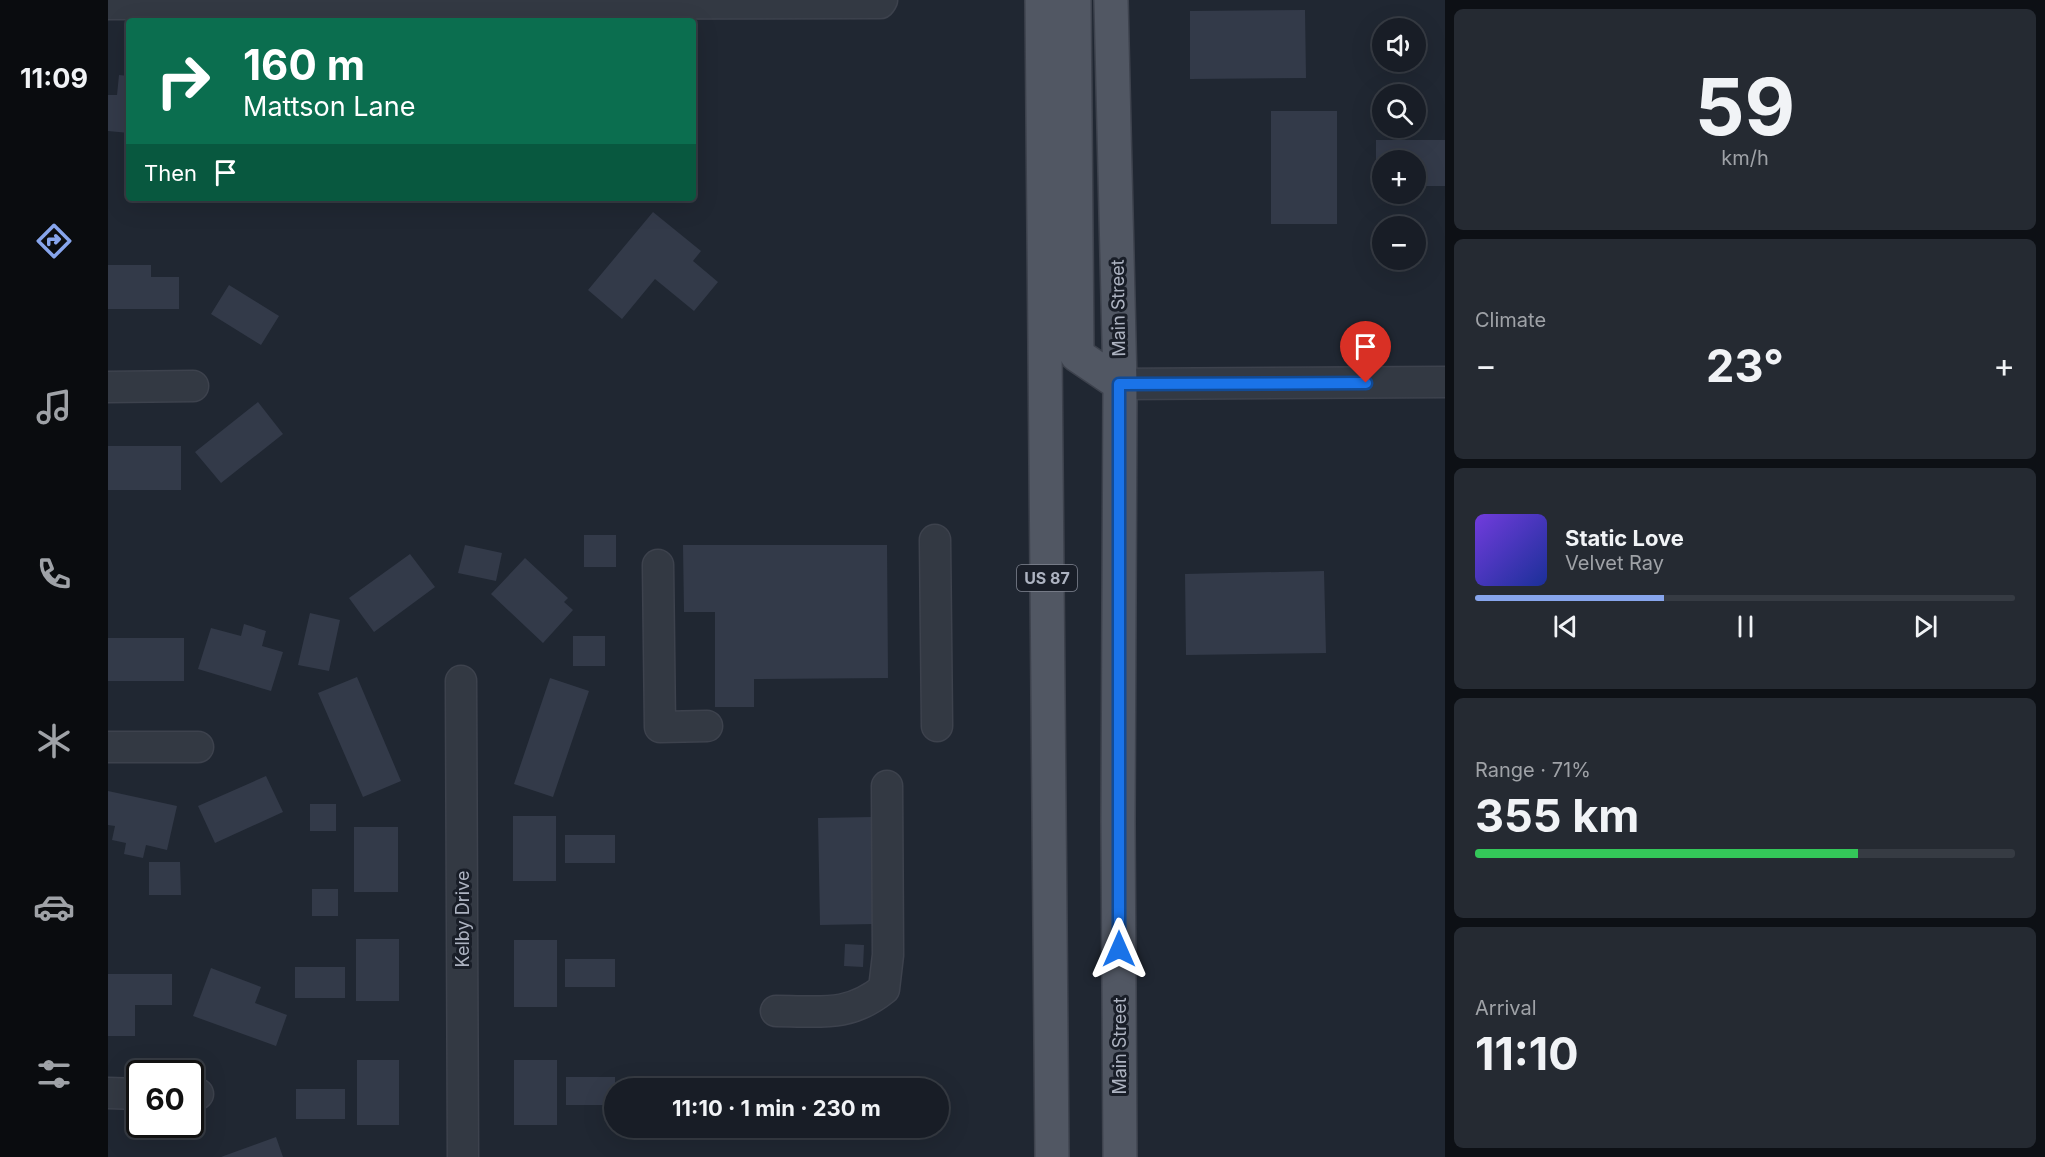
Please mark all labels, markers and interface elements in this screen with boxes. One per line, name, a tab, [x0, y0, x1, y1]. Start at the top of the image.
map controls	[1372, 18, 1426, 270]
button: sound	[1372, 18, 1426, 72]
text: 160 m	[243, 39, 365, 90]
icon: right	[144, 42, 222, 120]
text: 59	[1695, 59, 1795, 154]
text: 11:09	[20, 62, 88, 95]
button: search	[1372, 84, 1426, 138]
text: Mattson Lane	[243, 90, 415, 123]
text: km/h	[1721, 146, 1769, 170]
button: +	[1372, 150, 1426, 204]
icon: arrive	[209, 156, 242, 189]
text: Then	[144, 160, 197, 186]
button: −	[1372, 216, 1426, 270]
icon: directions	[33, 220, 75, 262]
street label: Main Street	[1107, 259, 1129, 357]
text: Climate	[1475, 308, 1546, 332]
pin	[1340, 321, 1391, 383]
icon: arrive	[1349, 330, 1382, 363]
text: 23°	[1706, 338, 1784, 393]
text: −	[1475, 345, 1497, 385]
text: +	[1993, 345, 2015, 385]
icon: music	[33, 386, 75, 428]
text: Static Love	[1565, 525, 1684, 551]
text: Velvet Ray	[1565, 551, 1664, 575]
icon: phone	[33, 553, 75, 595]
road number: US 87	[1017, 565, 1077, 591]
icon: previous	[1549, 610, 1582, 643]
icon: pause	[1729, 610, 1762, 643]
icon: next	[1909, 610, 1942, 643]
icon: climate	[33, 720, 75, 762]
text: Range · 71%	[1475, 758, 1591, 782]
text: 355 km	[1475, 788, 1639, 843]
street label: Kelby Drive	[452, 871, 473, 967]
icon: car	[33, 886, 75, 928]
position arrow	[1087, 917, 1151, 981]
text: Arrival	[1475, 996, 1537, 1020]
street label: Main Street	[1109, 997, 1130, 1095]
text: 11:10	[1475, 1026, 1579, 1081]
icon: filters	[33, 1053, 75, 1095]
speed limit sign: 60	[126, 1060, 204, 1138]
text: 11:10 · 1 min · 230 m	[672, 1095, 881, 1121]

